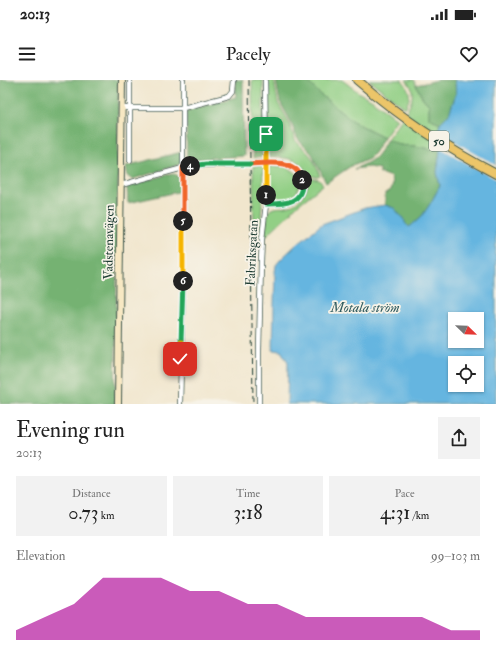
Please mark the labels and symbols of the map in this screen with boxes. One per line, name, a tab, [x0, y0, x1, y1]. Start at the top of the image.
pin	[249, 117, 283, 151]
road number: 50	[429, 131, 449, 151]
pin: 4	[180, 156, 200, 176]
pin: 2	[292, 170, 312, 190]
pin: 1	[256, 185, 276, 205]
street label: Vadstenavägen	[100, 204, 118, 280]
pin: 5	[173, 211, 193, 231]
street label: Fabriksgatan	[242, 219, 262, 287]
pin: 6	[173, 271, 193, 291]
water label: Motala ström	[330, 299, 399, 316]
north arrow	[448, 312, 484, 348]
pin	[163, 342, 197, 376]

